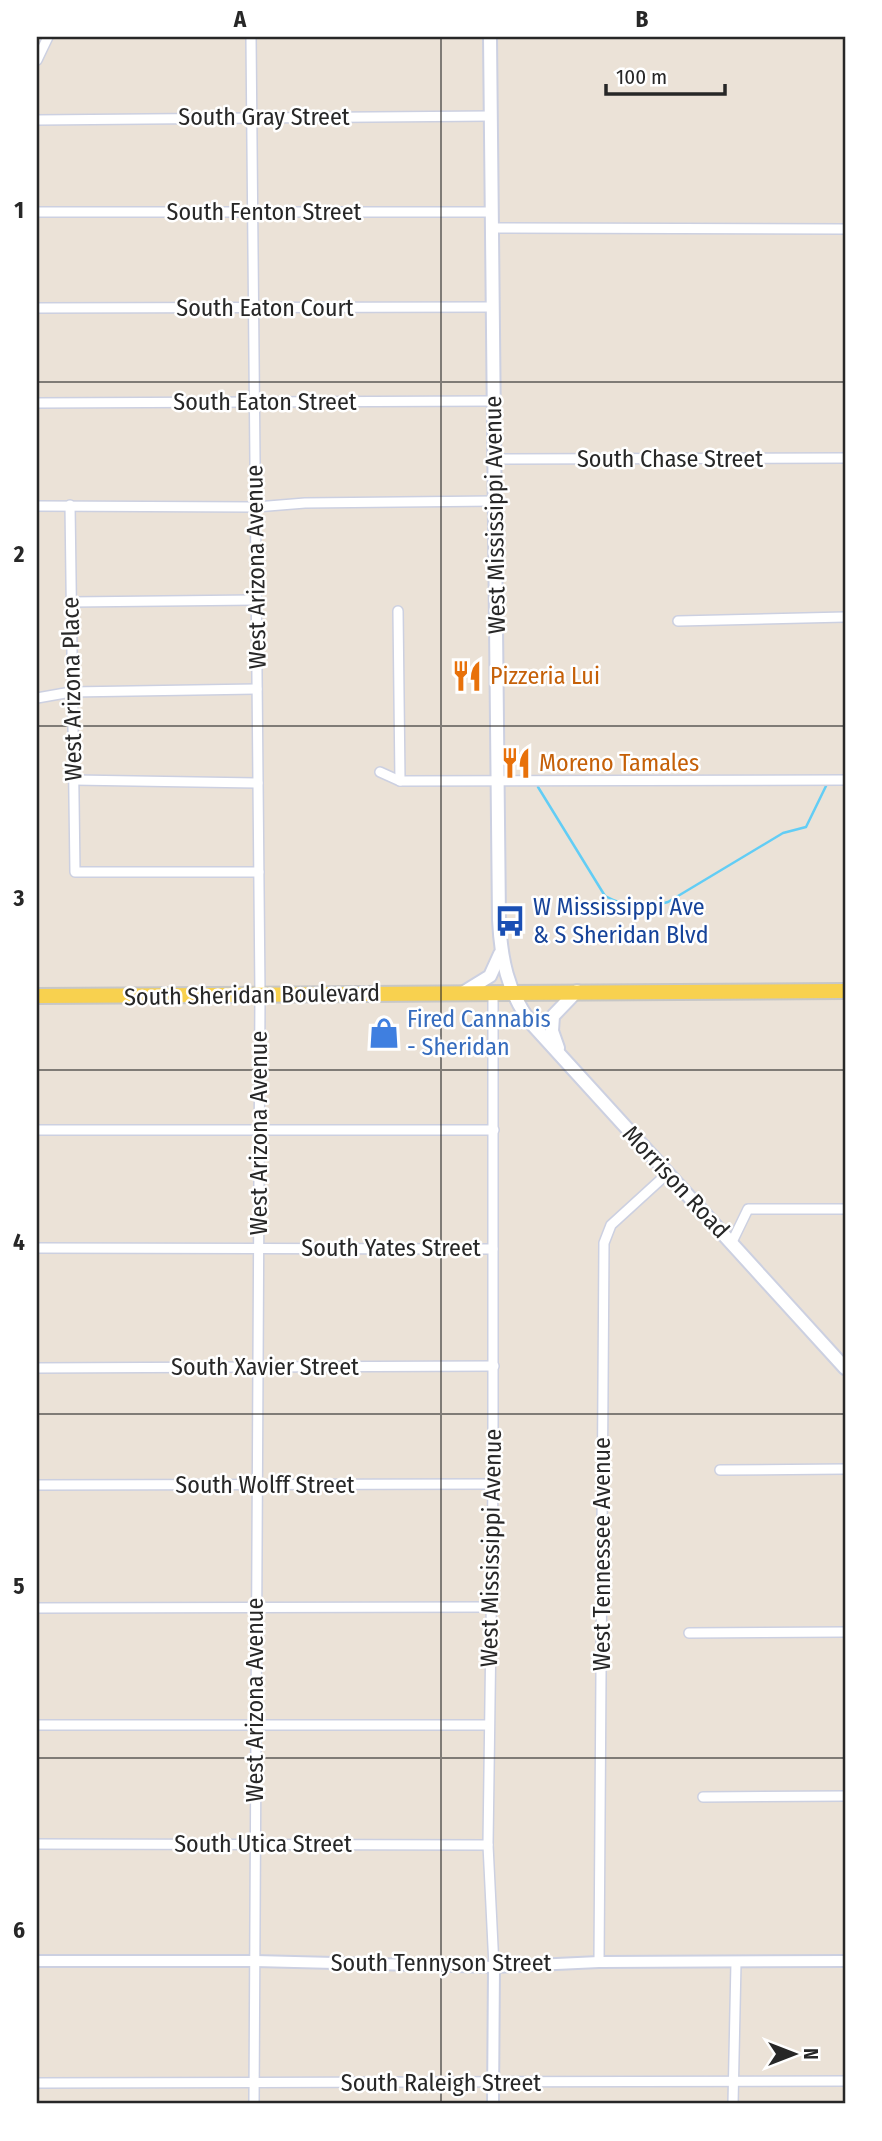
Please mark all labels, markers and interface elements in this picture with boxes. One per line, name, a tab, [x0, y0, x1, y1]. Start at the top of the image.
text: A	[233, 5, 247, 33]
text: B	[636, 5, 649, 33]
scale bar	[606, 52, 724, 96]
text: 100 m	[616, 64, 667, 90]
street label: South Gray Street	[178, 103, 350, 131]
text: 1	[14, 196, 24, 224]
street label: South Fenton Street	[167, 198, 362, 226]
street label: South Eaton Court	[176, 294, 354, 322]
street label: South Eaton Street	[173, 388, 357, 416]
street label: West Mississippi Avenue	[479, 396, 511, 634]
street label: South Chase Street	[577, 445, 763, 473]
street label: West Arizona Avenue	[240, 465, 272, 669]
text: 2	[13, 540, 25, 568]
street label: West Arizona Place	[56, 597, 88, 781]
restaurant icon: Pizzeria Lui	[450, 659, 484, 693]
place label: Pizzeria Lui	[490, 662, 600, 690]
restaurant icon: Moreno Tamales	[499, 746, 533, 780]
place label: Moreno Tamales	[539, 749, 699, 777]
text: 3	[13, 884, 25, 912]
place label: W Mississippi Ave & S Sheridan Blvd	[533, 893, 709, 949]
bus stop icon: W Mississippi Ave & S Sheridan Blvd	[493, 904, 527, 938]
street label: South Sheridan Boulevard	[124, 979, 380, 1011]
place label: Fired Cannabis - Sheridan	[407, 1005, 551, 1061]
shop icon: Fired Cannabis - Sheridan	[367, 1016, 401, 1050]
street label: West Arizona Avenue	[245, 1031, 273, 1235]
street label: Morrison Road	[617, 1120, 735, 1244]
text: 4	[13, 1228, 25, 1256]
street label: South Yates Street	[301, 1234, 481, 1262]
street label: South Xavier Street	[171, 1353, 359, 1381]
street label: West Mississippi Avenue	[475, 1429, 507, 1667]
street label: West Tennessee Avenue	[588, 1437, 616, 1671]
street label: South Wolff Street	[175, 1471, 355, 1499]
text: 5	[13, 1572, 25, 1600]
street label: West Arizona Avenue	[241, 1598, 269, 1802]
street label: South Utica Street	[174, 1830, 352, 1858]
text: 6	[13, 1916, 25, 1944]
street label: South Tennyson Street	[331, 1949, 551, 1977]
north arrow	[760, 2018, 830, 2088]
text: N	[799, 2048, 822, 2060]
street label: South Raleigh Street	[341, 2069, 541, 2097]

